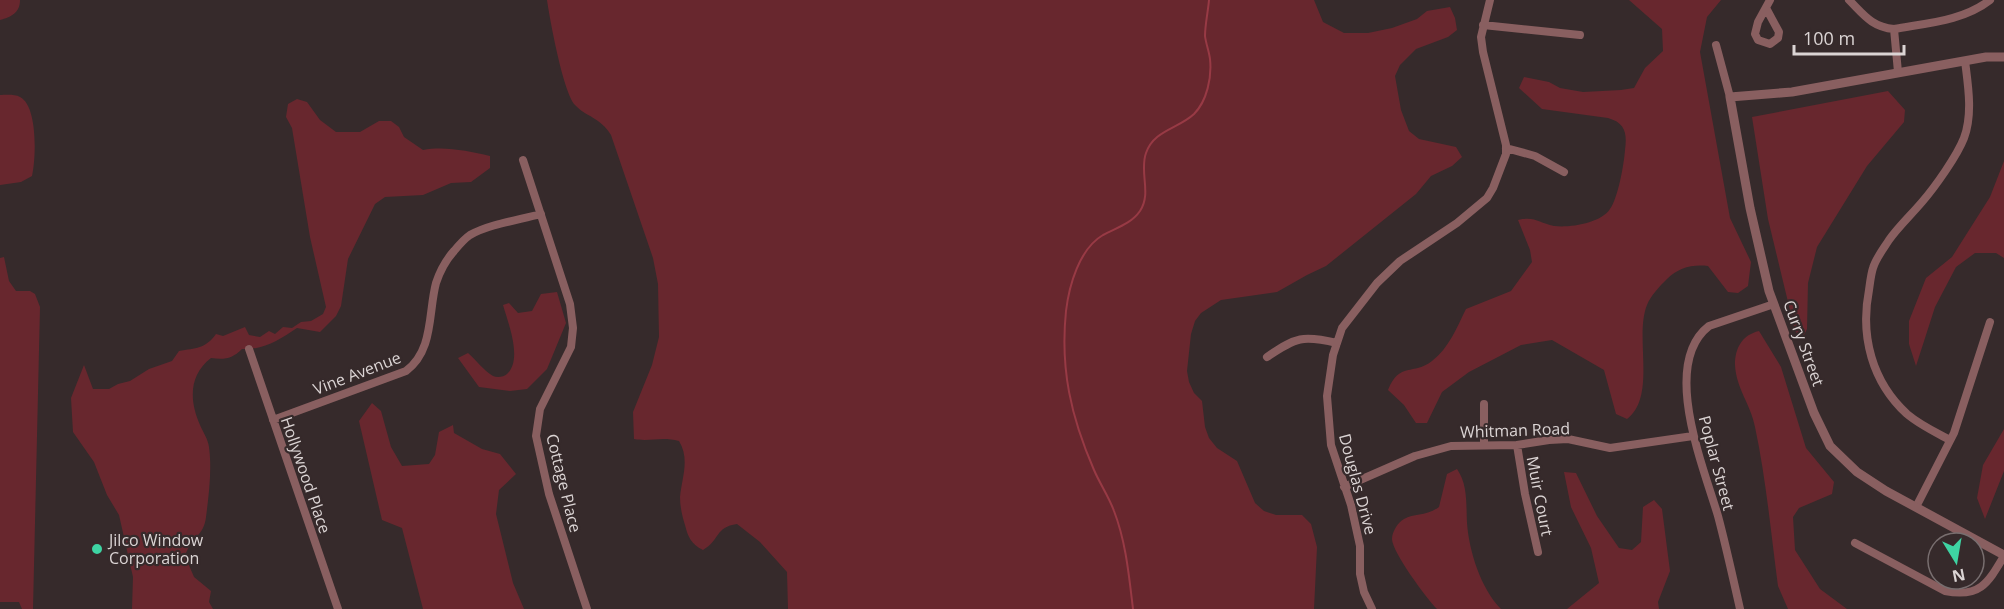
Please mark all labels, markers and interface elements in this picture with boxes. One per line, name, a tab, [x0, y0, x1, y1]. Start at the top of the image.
scale bar	[1794, 18, 1904, 56]
text: 100 m	[1803, 26, 1855, 50]
street label: Curry Street	[1778, 297, 1830, 389]
street label: Vine Avenue	[310, 346, 404, 400]
street label: Poplar Street	[1694, 413, 1740, 513]
street label: Hollywood Place	[276, 414, 336, 536]
street label: Whitman Road	[1460, 417, 1570, 443]
street label: Cottage Place	[541, 431, 587, 535]
street label: Douglas Drive	[1334, 431, 1382, 537]
street label: Muir Court	[1522, 454, 1559, 538]
place label: Jilco Window Corporation	[107, 529, 204, 569]
north arrow	[1926, 531, 1986, 591]
marker: Jilco Window Corporation	[90, 542, 104, 556]
text: N	[1950, 564, 1967, 588]

